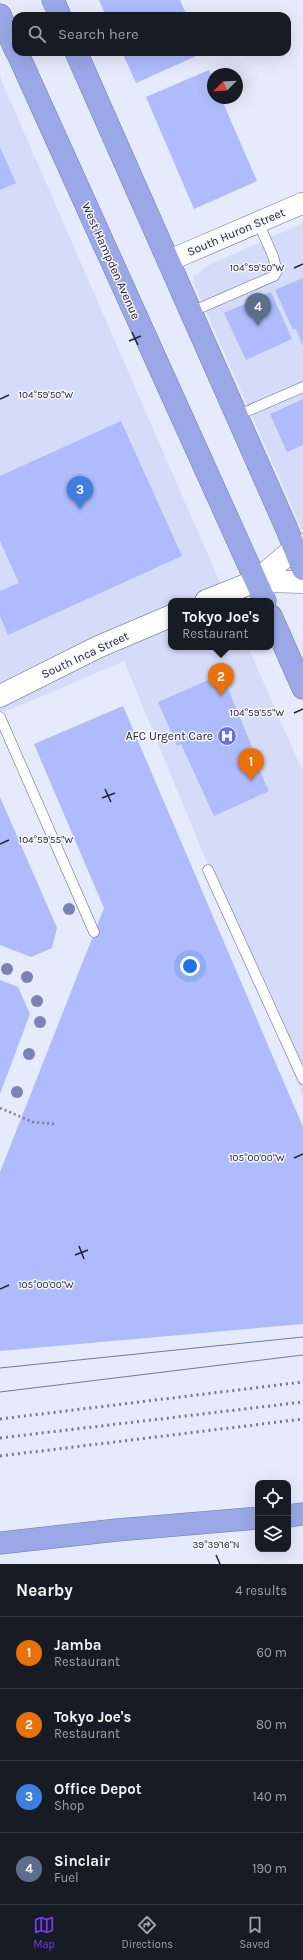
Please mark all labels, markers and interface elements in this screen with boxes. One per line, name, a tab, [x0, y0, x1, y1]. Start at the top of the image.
search box	[12, 12, 291, 56]
icon: search	[26, 23, 48, 45]
text: Search here	[58, 25, 139, 43]
north arrow	[207, 68, 243, 104]
street label: West Hampden Avenue	[79, 201, 143, 321]
street label: South Huron Street	[185, 205, 287, 259]
text: 104°59'50"W	[230, 262, 284, 274]
pin: 4	[245, 293, 271, 326]
text: 104°59'50"W	[19, 389, 73, 401]
pin: 3	[67, 476, 93, 509]
popup	[168, 598, 274, 650]
text: Tokyo Joe's	[182, 608, 260, 626]
text: Restaurant	[182, 626, 248, 641]
street label: South Inca Street	[39, 628, 131, 681]
pin: 2	[208, 663, 234, 696]
text: 104°59'55"W	[230, 707, 284, 719]
hospital icon: AFC Urgent Care	[216, 725, 238, 747]
place label: AFC Urgent Care	[126, 729, 213, 743]
pin: 1	[238, 748, 264, 781]
text: 104°59'55"W	[19, 834, 73, 846]
your location	[180, 956, 200, 976]
text: 105°00'00"W	[229, 1152, 285, 1164]
text: 105°00'00"W	[18, 1279, 74, 1291]
map controls	[255, 1480, 291, 1552]
button: locate	[255, 1480, 291, 1516]
button: layers	[255, 1516, 291, 1552]
text: 39°39'16"N	[192, 1539, 240, 1551]
text: Nearby	[16, 1580, 73, 1600]
text: 4 results	[235, 1583, 287, 1598]
text: Jamba	[54, 1636, 102, 1654]
text: 1	[27, 1645, 31, 1660]
text: 60 m	[257, 1645, 287, 1660]
text: Restaurant	[54, 1654, 120, 1669]
text: Tokyo Joe's	[54, 1708, 131, 1726]
text: 2	[25, 1717, 33, 1732]
text: 80 m	[256, 1717, 287, 1732]
text: Restaurant	[54, 1726, 120, 1741]
text: Office Depot	[54, 1780, 142, 1798]
text: 3	[25, 1789, 33, 1804]
text: 140 m	[252, 1789, 287, 1804]
text: Shop	[54, 1798, 84, 1813]
text: Sinclair	[54, 1852, 110, 1870]
text: 4	[25, 1861, 33, 1876]
text: 190 m	[252, 1861, 287, 1876]
text: Fuel	[54, 1870, 79, 1885]
tab: Map	[33, 1914, 55, 1951]
tab: Directions	[121, 1914, 173, 1951]
tab: Saved	[239, 1914, 270, 1951]

